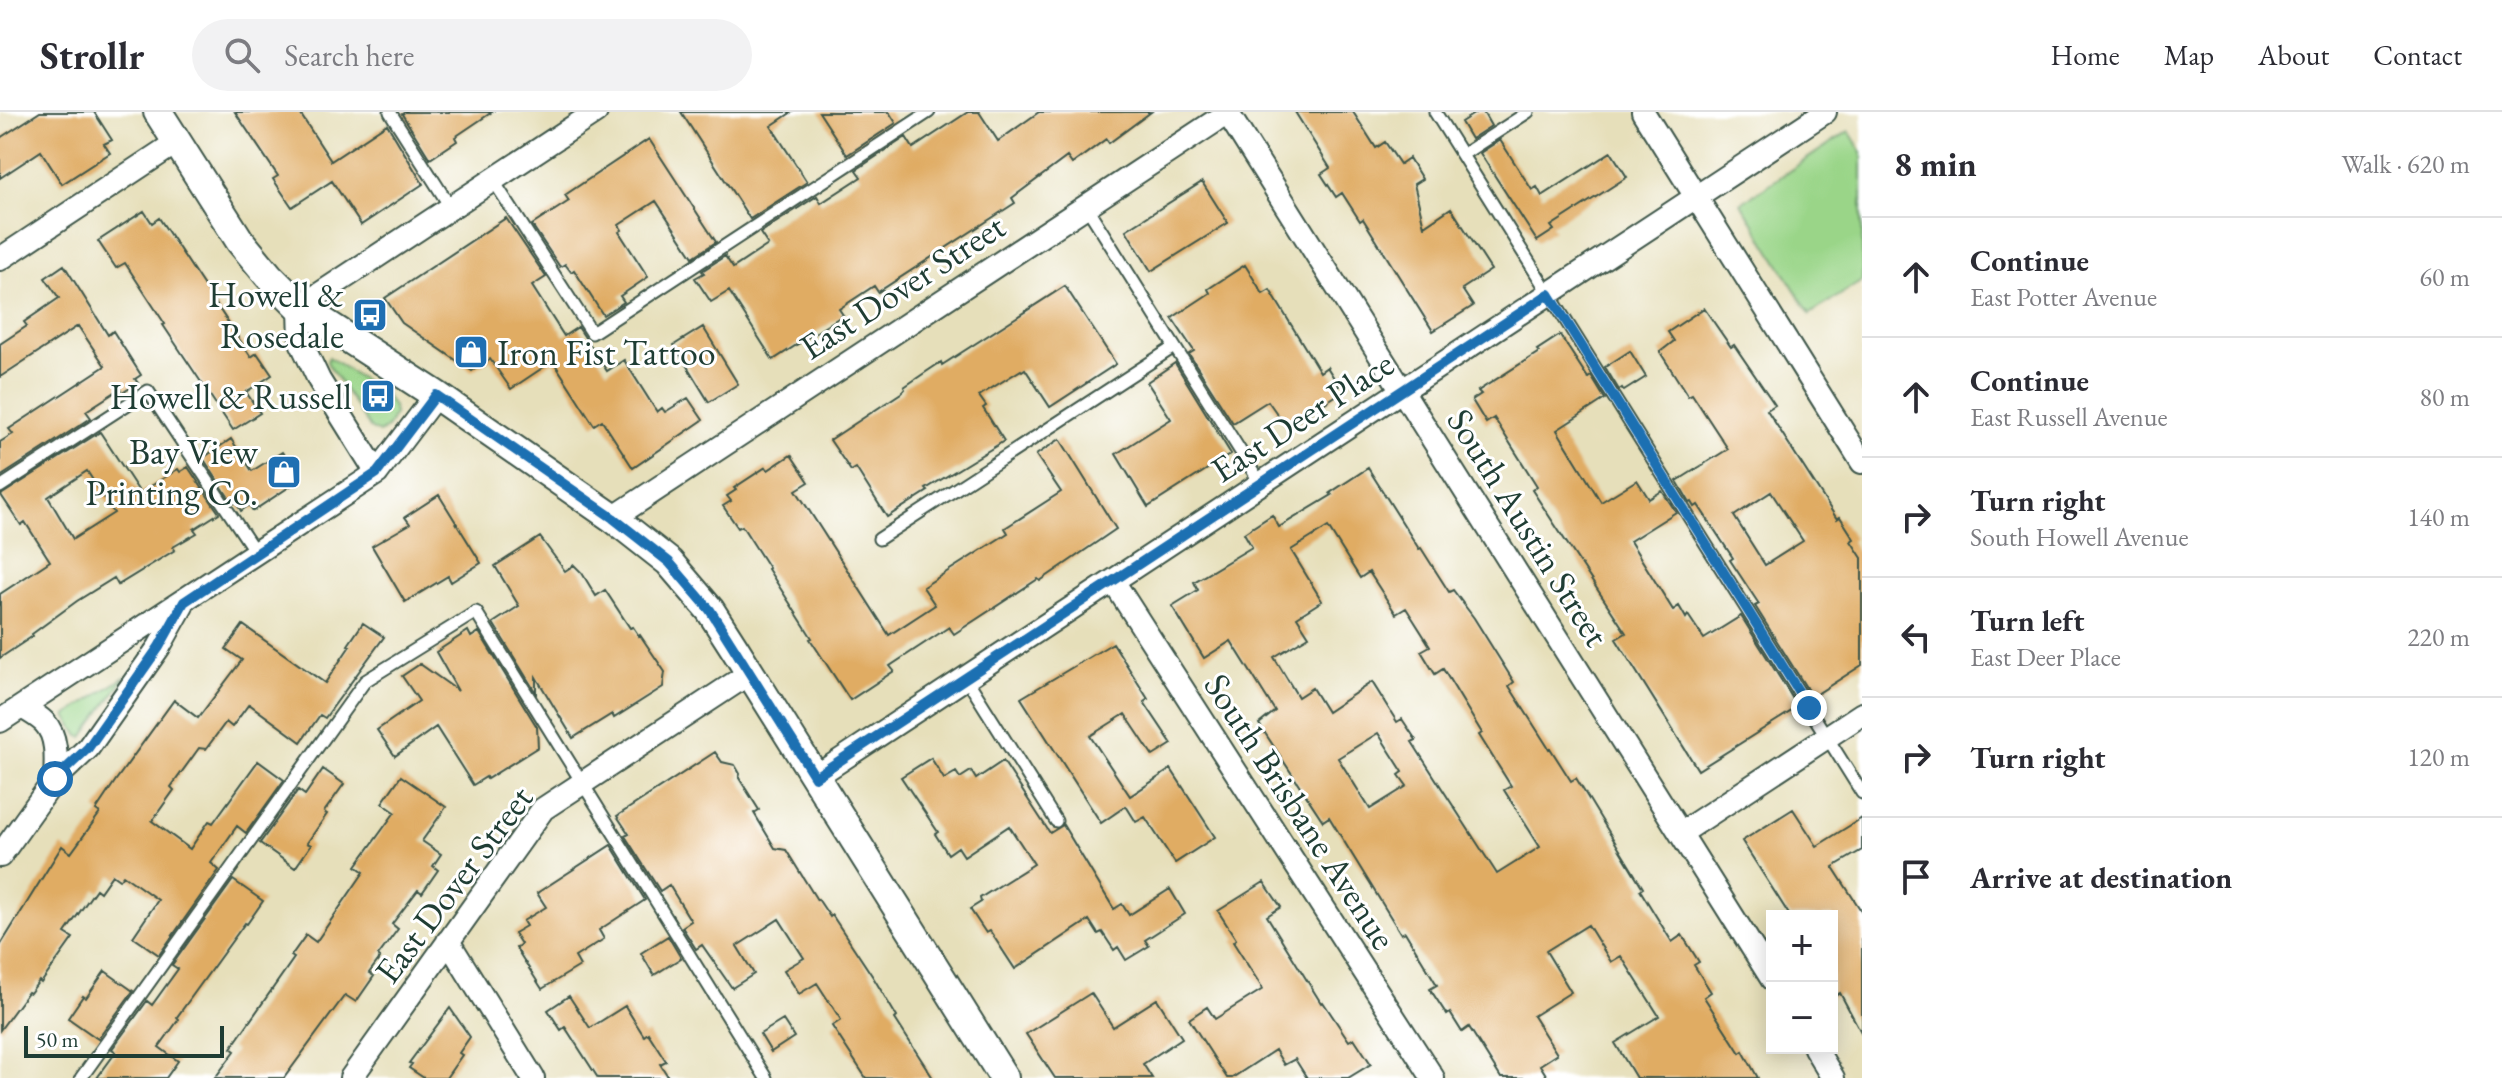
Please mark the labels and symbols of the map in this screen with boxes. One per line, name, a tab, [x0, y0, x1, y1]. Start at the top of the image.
street label: East Dover Street	[791, 202, 1014, 370]
place label: Howell & Rosedale	[208, 271, 344, 359]
bus stop icon: Howell & Rosedale	[351, 296, 389, 334]
place label: Iron Fist Tattoo	[497, 329, 716, 376]
shop icon: Iron Fist Tattoo	[452, 333, 490, 371]
street label: East Deer Place	[1202, 340, 1403, 493]
place label: Howell & Russell	[110, 373, 352, 420]
bus stop icon: Howell & Russell	[359, 377, 397, 415]
street label: South Austin Street	[1437, 400, 1621, 655]
place label: Bay View Printing Co.	[86, 428, 258, 516]
shop icon: Bay View Printing Co.	[265, 453, 303, 491]
street label: South Brisbane Avenue	[1194, 664, 1407, 958]
route end	[1791, 690, 1827, 726]
route start	[37, 761, 73, 797]
street label: East Dover Street	[364, 776, 543, 993]
scale bar	[24, 1022, 224, 1058]

